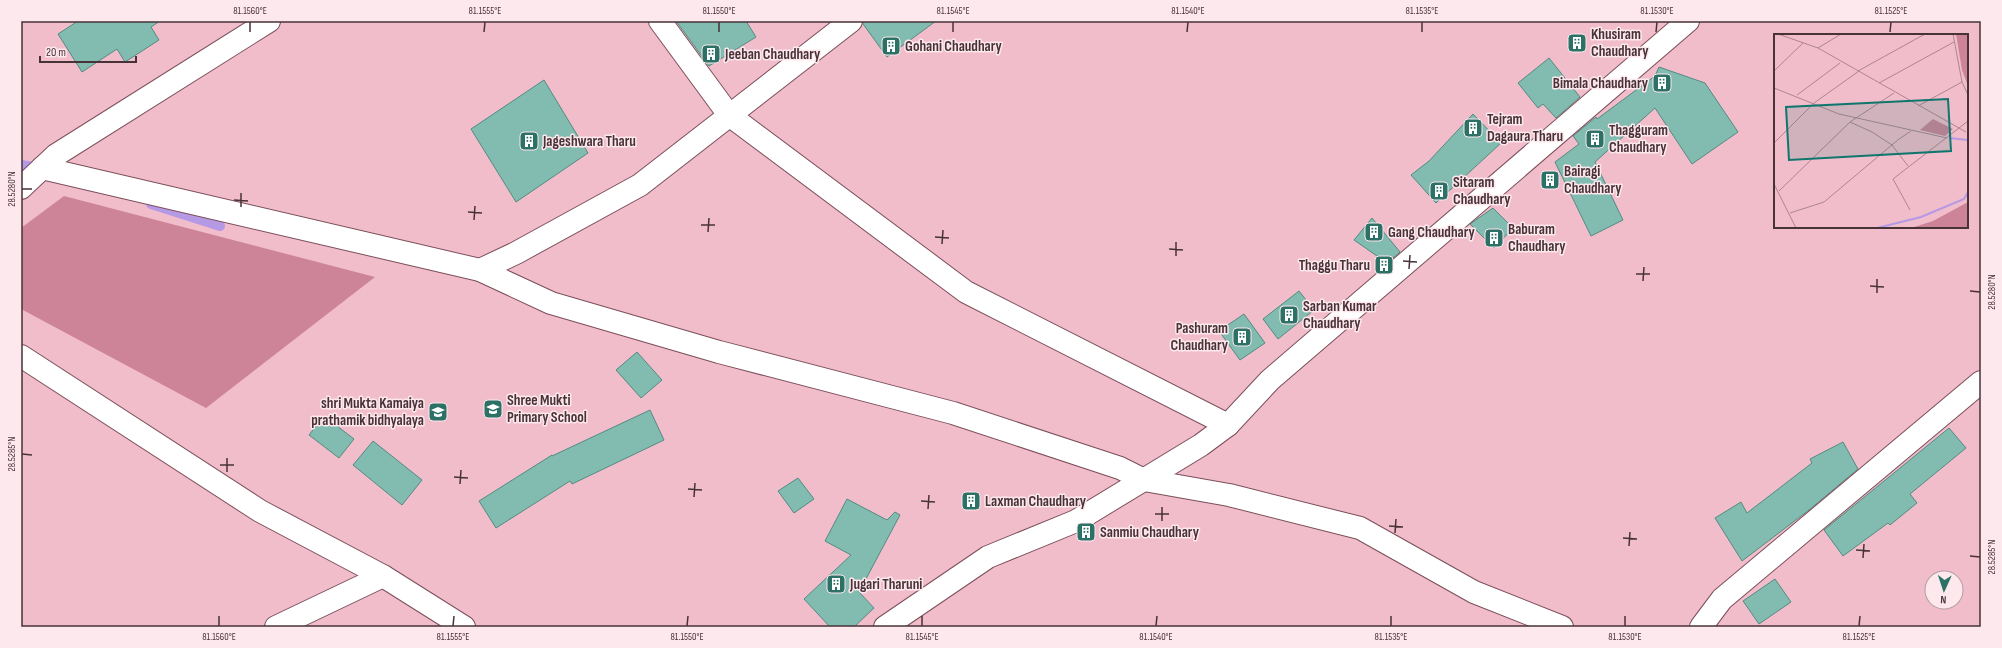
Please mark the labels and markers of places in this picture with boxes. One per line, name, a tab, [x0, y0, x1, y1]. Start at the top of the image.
place label: Khusiram Chaudhary	[1591, 25, 1649, 61]
building icon: Khusiram Chaudhary	[1566, 32, 1588, 54]
building icon: Gohani Chaudhary	[880, 35, 902, 57]
place label: Gohani Chaudhary	[905, 37, 1002, 56]
building icon: Jeeban Chaudhary	[700, 43, 722, 65]
place label: Jeeban Chaudhary	[724, 45, 821, 64]
building icon: Bimala Chaudhary	[1651, 72, 1673, 94]
place label: Bimala Chaudhary	[1553, 74, 1649, 93]
place label: Tejram Dagaura Tharu	[1487, 110, 1563, 146]
building icon: Tejram Dagaura Tharu	[1462, 117, 1484, 139]
place label: Thagguram Chaudhary	[1609, 121, 1668, 157]
building icon: Thagguram Chaudhary	[1584, 128, 1606, 150]
building icon: Jageshwara Tharu	[518, 130, 540, 152]
place label: Jageshwara Tharu	[542, 132, 636, 151]
place label: Bairagi Chaudhary	[1564, 162, 1622, 198]
building icon: Bairagi Chaudhary	[1539, 169, 1561, 191]
place label: Sitaram Chaudhary	[1453, 173, 1511, 209]
building icon: Sitaram Chaudhary	[1428, 180, 1450, 202]
place label: Baburam Chaudhary	[1508, 220, 1566, 256]
building icon: Gang Chaudhary	[1363, 221, 1385, 243]
place label: Gang Chaudhary	[1388, 223, 1475, 242]
building icon: Baburam Chaudhary	[1483, 227, 1505, 249]
building icon: Thaggu Tharu	[1373, 254, 1395, 276]
place label: Thaggu Tharu	[1299, 256, 1370, 275]
place label: Sarban Kumar Chaudhary	[1303, 297, 1377, 333]
building icon: Sarban Kumar Chaudhary	[1278, 304, 1300, 326]
place label: Pashuram Chaudhary	[1171, 319, 1229, 355]
building icon: Pashuram Chaudhary	[1231, 326, 1253, 348]
place label: Shree Mukti Primary School	[507, 391, 587, 427]
place label: shri Mukta Kamaiya prathamik bidhyalaya	[311, 394, 424, 430]
school or university icon: Shree Mukti Primary School	[482, 398, 504, 420]
school or university icon: shri Mukta Kamaiya prathamik bidhyalaya	[427, 401, 449, 423]
building icon: Laxman Chaudhary	[960, 490, 982, 512]
place label: Laxman Chaudhary	[985, 492, 1087, 511]
building icon: Sanmiu Chaudhary	[1075, 521, 1097, 543]
place label: Sanmiu Chaudhary	[1100, 523, 1200, 542]
building icon: Jugari Tharuni	[825, 573, 847, 595]
place label: Jugari Tharuni	[849, 575, 922, 594]

